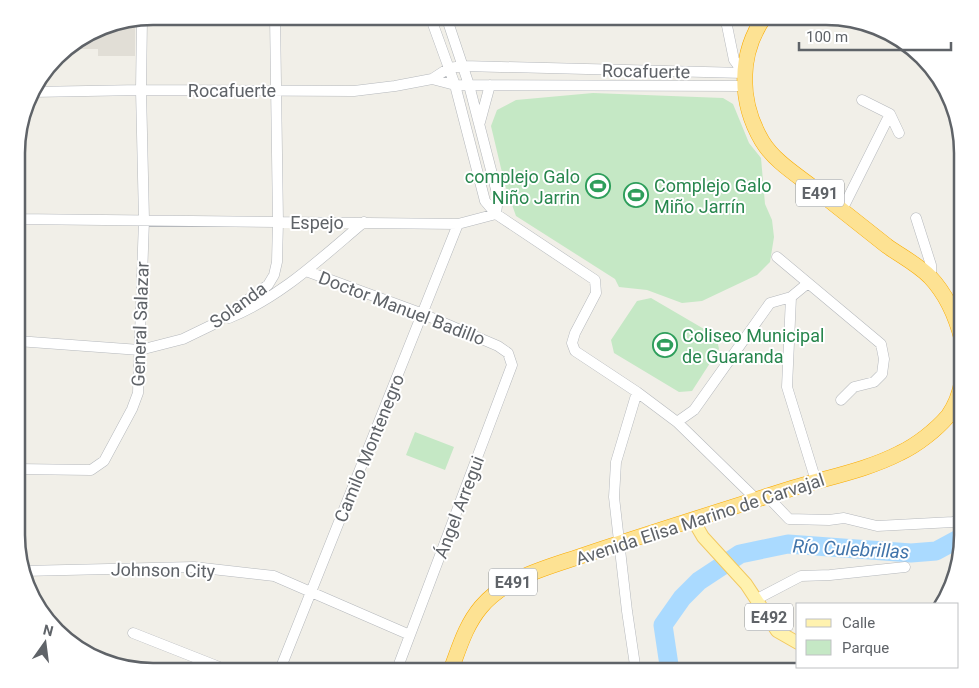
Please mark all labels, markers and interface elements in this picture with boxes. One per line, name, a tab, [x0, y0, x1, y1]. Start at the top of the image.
scale bar	[799, 20, 952, 52]
text: 100 m	[806, 28, 848, 46]
street label: Rocafuerte	[602, 60, 690, 82]
street label: Rocafuerte	[188, 80, 276, 101]
place label: complejo Galo Niño Jarrin	[465, 166, 580, 208]
sports icon: complejo Galo Niño Jarrin	[585, 173, 611, 199]
place label: Complejo Galo Miño Jarrín	[654, 175, 772, 217]
road number: E491	[796, 180, 844, 207]
sports icon: Complejo Galo Miño Jarrín	[623, 182, 649, 208]
street label: Espejo	[290, 212, 344, 233]
street label: General Salazar	[127, 261, 153, 387]
street label: Doctor Manuel Badillo	[316, 267, 488, 349]
street label: Solanda	[206, 277, 270, 333]
place label: Coliseo Municipal de Guaranda	[682, 325, 824, 367]
sports icon: Coliseo Municipal de Guaranda	[652, 332, 678, 358]
street label: Camilo Montenegro	[330, 371, 408, 525]
street label: Ángel Arregui	[430, 453, 488, 561]
street label: Avenida Elisa Marino de Carvajal	[573, 469, 827, 569]
water label: Río Culebrillas	[792, 534, 910, 564]
street label: Johnson City	[111, 559, 216, 581]
road number: E491	[489, 568, 537, 596]
legend	[796, 603, 959, 668]
road number: E492	[745, 604, 793, 630]
text: Calle	[842, 614, 875, 632]
north arrow	[20, 618, 70, 668]
text: N	[41, 621, 55, 639]
text: Parque	[842, 639, 889, 657]

